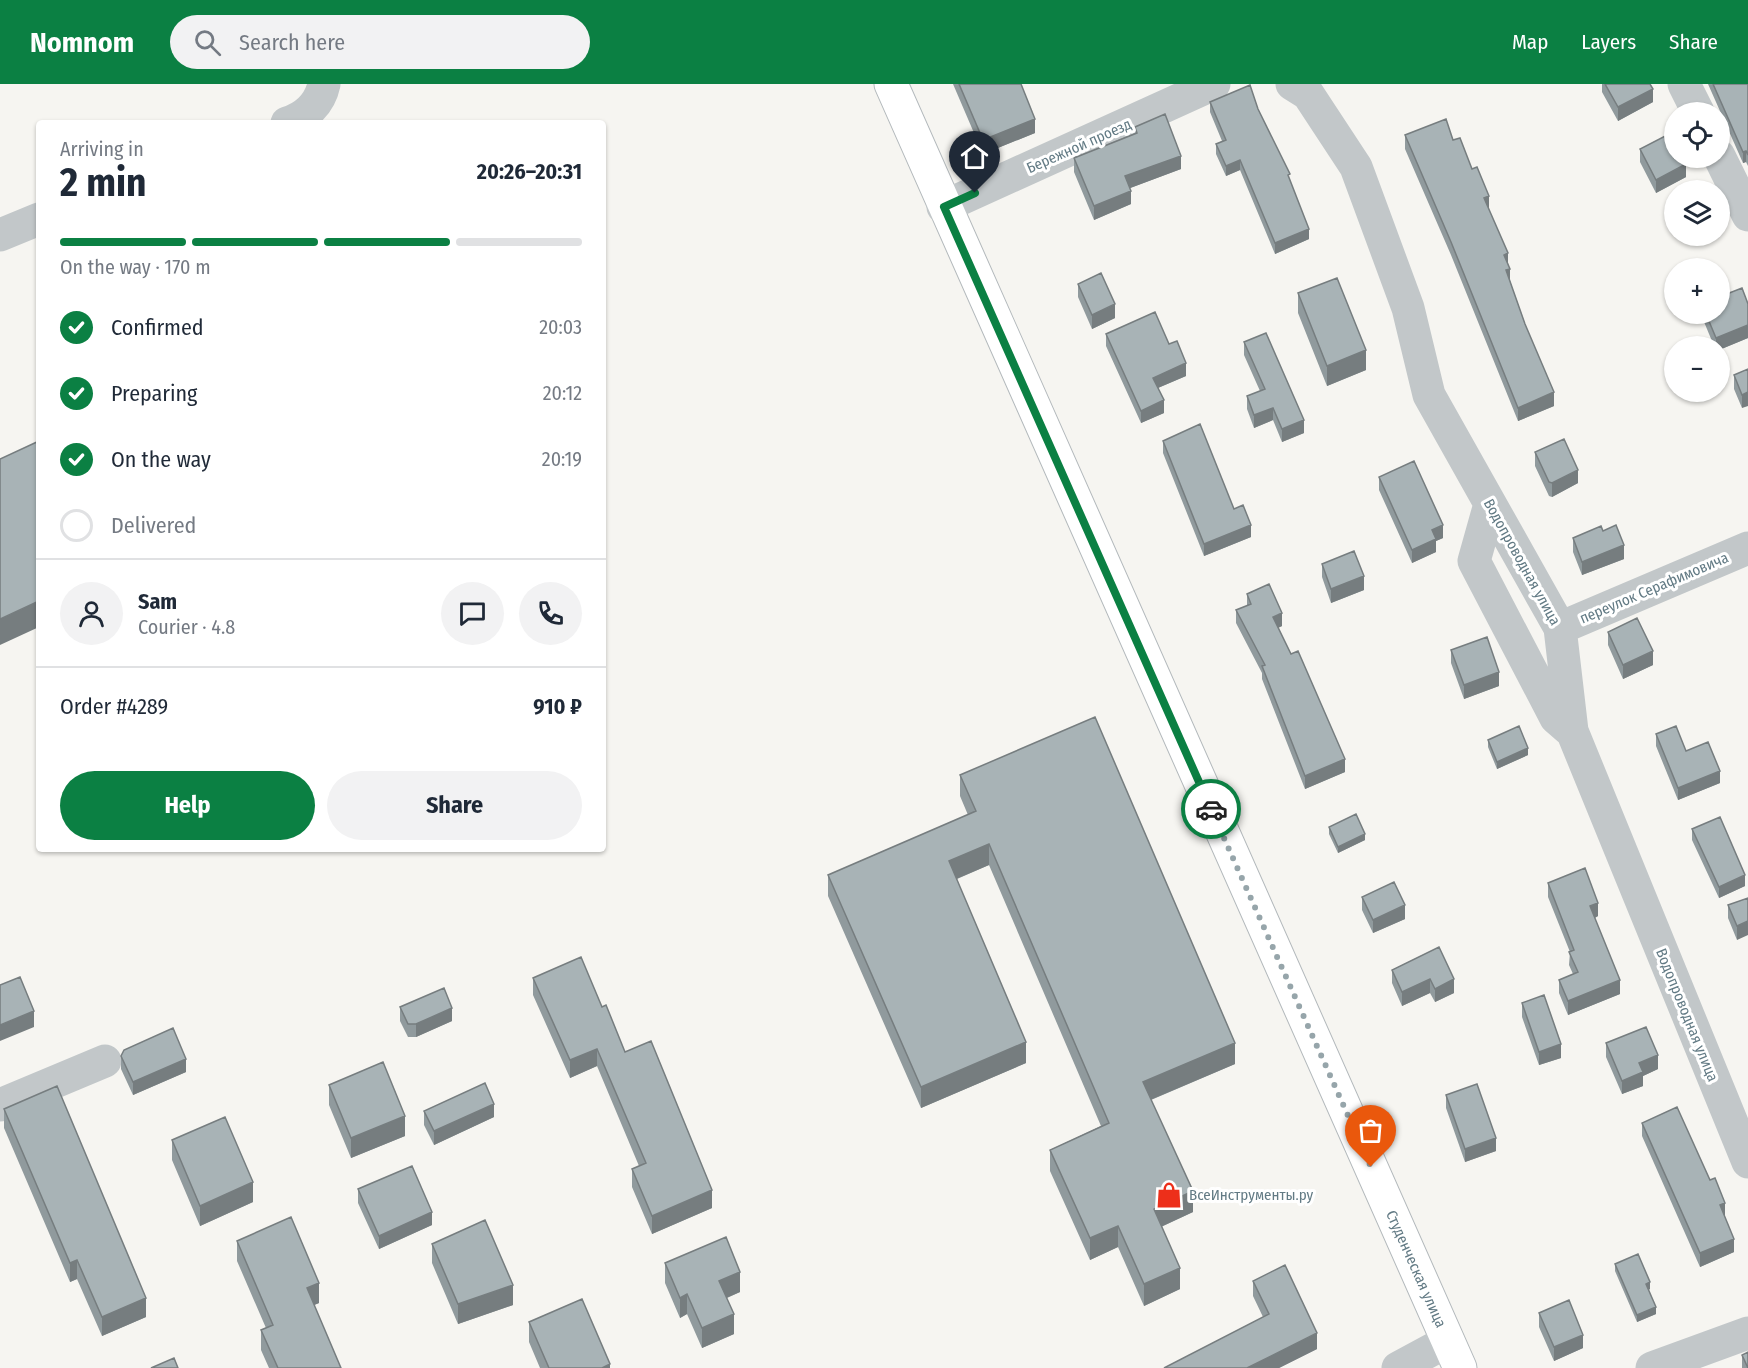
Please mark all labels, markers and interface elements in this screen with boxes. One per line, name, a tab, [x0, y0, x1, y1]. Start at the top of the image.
search box	[170, 15, 590, 69]
text: Nomnom	[30, 26, 134, 59]
icon: search	[191, 26, 224, 59]
text: Search here	[239, 29, 345, 56]
text: Map	[1512, 29, 1548, 55]
text: Layers	[1581, 29, 1636, 55]
text: Share	[1669, 29, 1718, 55]
map controls	[1664, 102, 1730, 402]
button: locate	[1664, 102, 1730, 168]
street label: Бережной проезд	[1024, 115, 1134, 177]
pin	[949, 131, 1000, 193]
text: Arriving in	[60, 137, 144, 161]
icon: home	[958, 140, 991, 173]
text: 20:26–20:31	[477, 158, 582, 185]
text: 2 min	[60, 160, 146, 206]
button: layers	[1664, 180, 1730, 246]
text: On the way · 170 m	[60, 255, 211, 279]
button: +	[1664, 258, 1730, 324]
icon: check	[60, 311, 93, 344]
text: Confirmed	[111, 314, 204, 341]
text: 20:03	[539, 315, 582, 339]
button: −	[1664, 336, 1730, 402]
icon: check	[60, 377, 93, 410]
text: Preparing	[111, 380, 197, 407]
text: 20:12	[543, 381, 582, 405]
icon: check	[60, 443, 93, 476]
text: On the way	[111, 446, 211, 473]
text: 20:19	[542, 447, 582, 471]
street label: Водопроводная улица	[1480, 496, 1564, 628]
text: Delivered	[111, 512, 196, 539]
street label: переулок Серафимовича	[1577, 549, 1731, 627]
button: person	[60, 582, 123, 645]
button: chat	[441, 582, 504, 645]
button: phone	[519, 582, 582, 645]
text: Sam	[138, 588, 177, 615]
text: Courier · 4.8	[138, 615, 235, 639]
text: Order #4289	[60, 693, 168, 720]
text: 910 ₽	[533, 693, 582, 720]
button: Help	[60, 771, 315, 840]
button: Share	[327, 771, 582, 840]
courier	[1181, 779, 1241, 839]
icon: car	[1195, 793, 1228, 826]
street label: Водопроводная улица	[1652, 946, 1722, 1084]
pin	[1345, 1105, 1396, 1167]
icon: bag	[1354, 1114, 1387, 1147]
shop icon: ВсеИнструменты.ру	[1154, 1180, 1184, 1210]
place label: ВсеИнструменты.ру	[1189, 1186, 1314, 1204]
street label: Студенческая улица	[1382, 1208, 1450, 1330]

